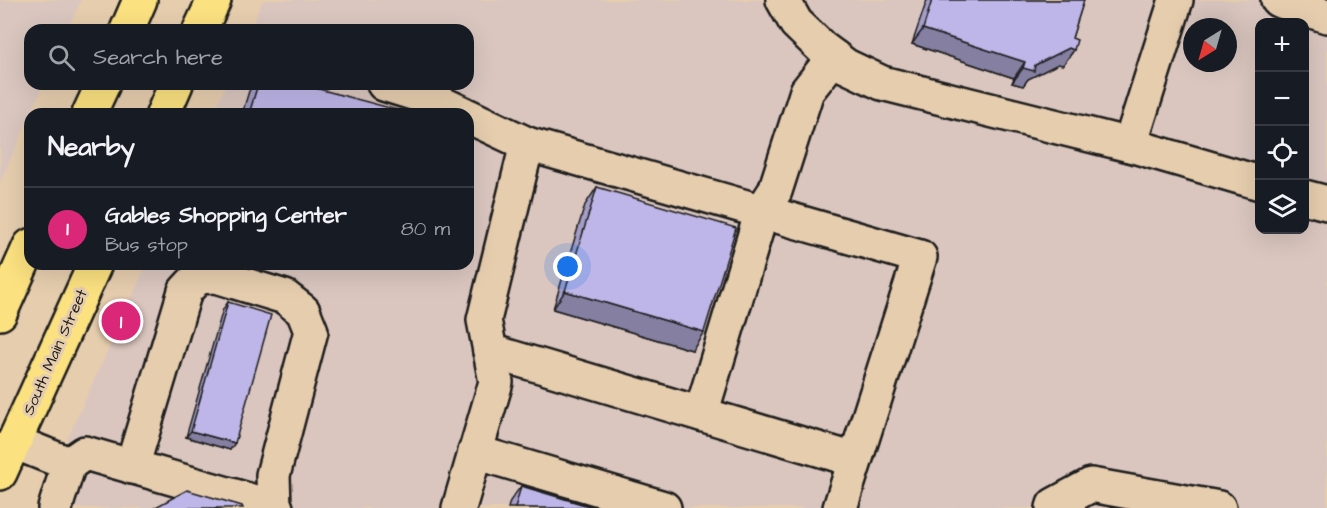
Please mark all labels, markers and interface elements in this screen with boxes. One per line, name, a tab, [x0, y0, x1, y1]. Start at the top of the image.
north arrow	[1183, 18, 1237, 72]
map controls	[1255, 18, 1309, 234]
button: +	[1255, 18, 1309, 72]
search box	[24, 24, 474, 90]
icon: search	[45, 41, 78, 74]
text: Search here	[93, 42, 223, 73]
button: −	[1255, 72, 1309, 126]
button: locate	[1255, 126, 1309, 180]
text: Nearby	[48, 129, 135, 165]
button: layers	[1255, 180, 1309, 234]
text: Gables Shopping Center	[105, 200, 347, 231]
text: 1	[66, 215, 69, 243]
text: 80 m	[401, 215, 450, 243]
text: Bus stop	[105, 231, 188, 259]
your location	[553, 252, 582, 281]
street label: South Main Street	[17, 285, 93, 418]
pin: 1	[102, 298, 140, 344]

